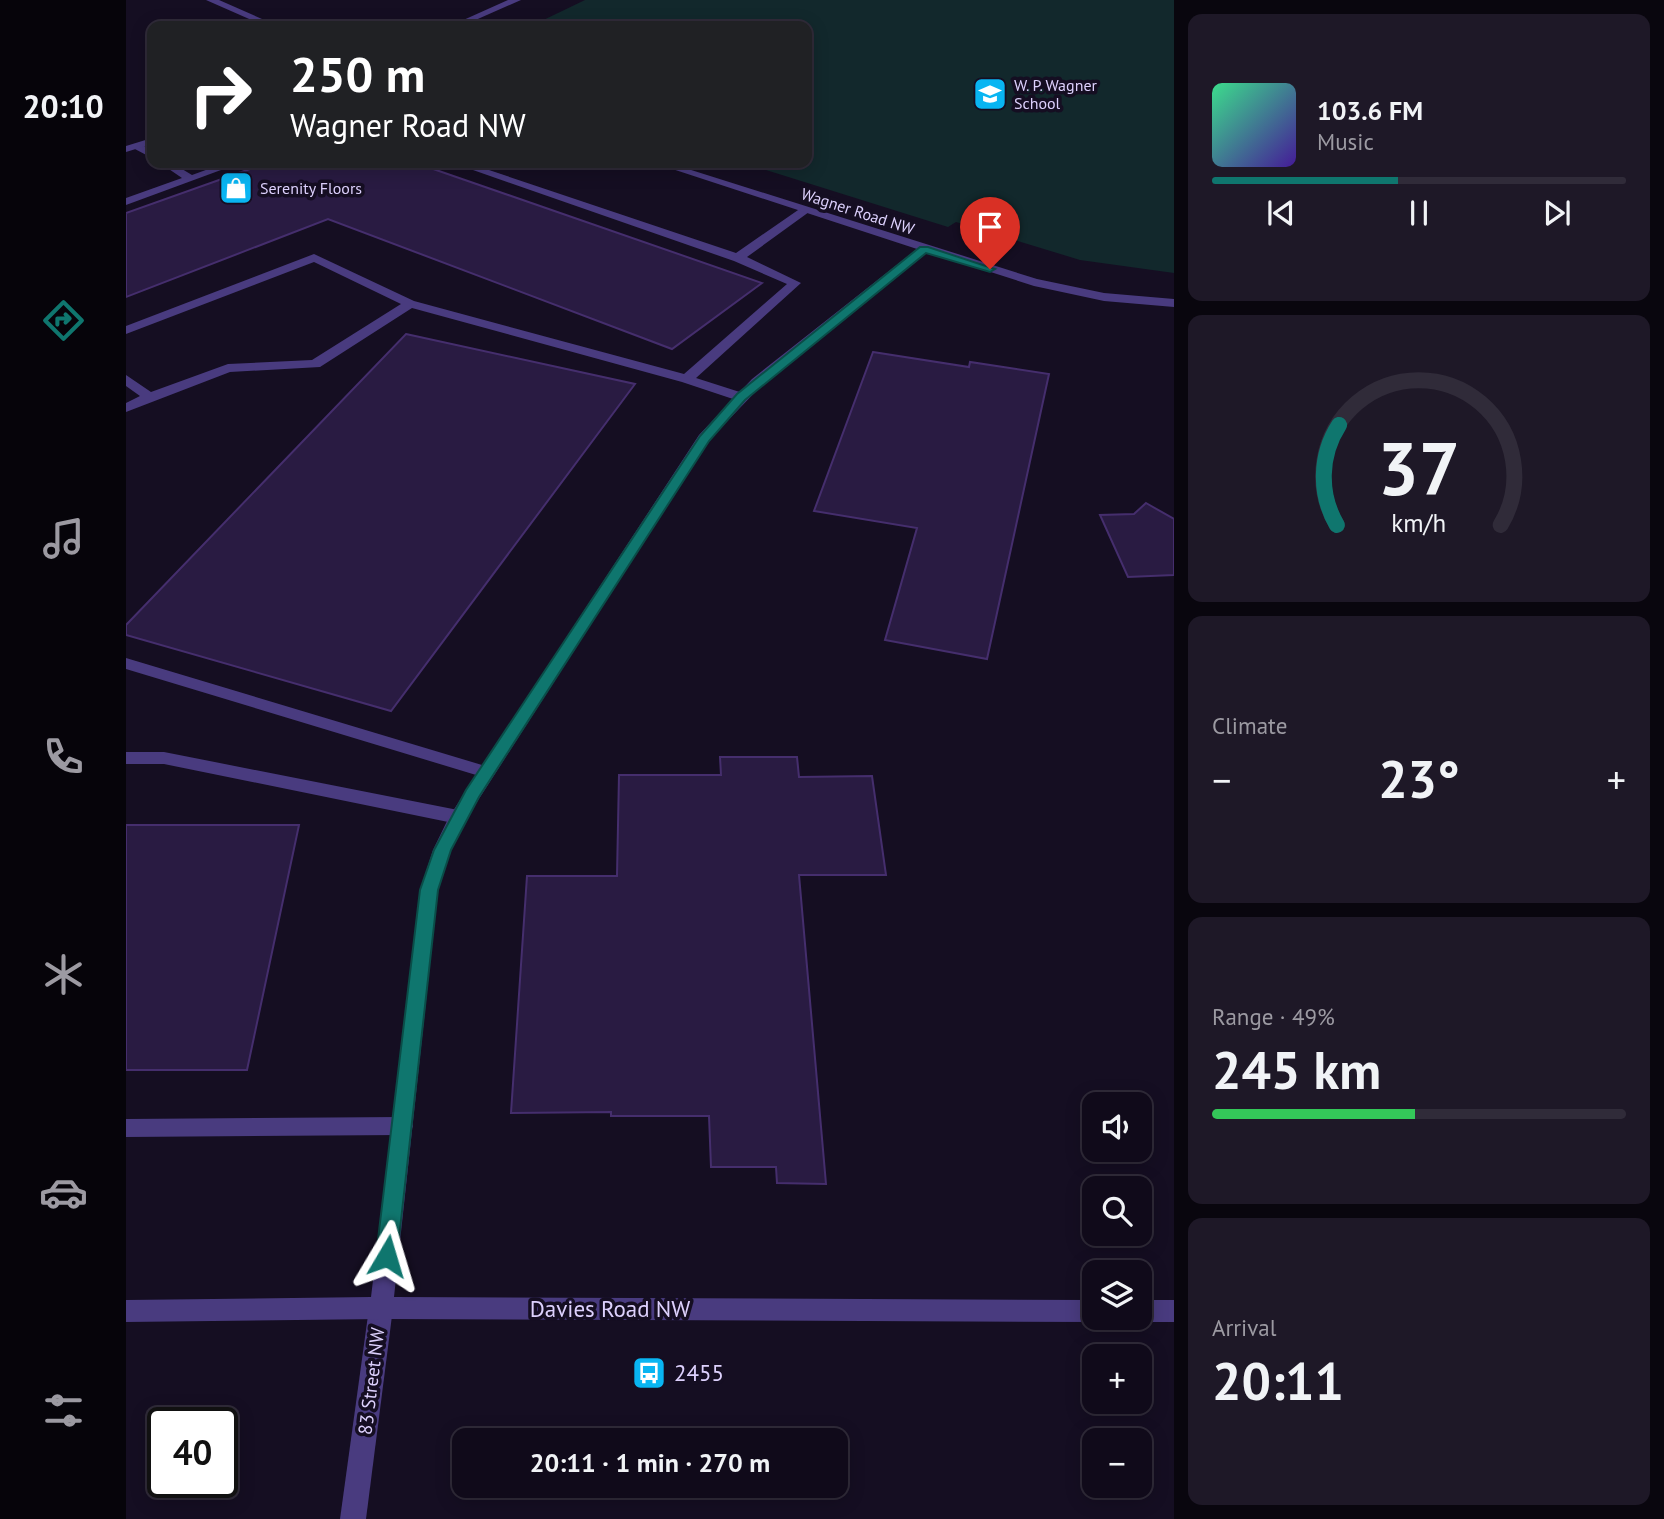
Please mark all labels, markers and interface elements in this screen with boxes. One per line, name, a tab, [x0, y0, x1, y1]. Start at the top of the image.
text: 250 m	[290, 42, 425, 106]
icon: right	[175, 49, 266, 140]
school or university icon: W. P. Wagner School	[971, 75, 1009, 113]
place label: W. P. Wagner School	[1014, 75, 1098, 113]
text: 20:10	[22, 85, 104, 127]
text: 103.6 FM	[1317, 94, 1423, 127]
text: Wagner Road NW	[290, 104, 526, 146]
text: Music	[1317, 127, 1374, 156]
shop icon: Serenity Floors	[217, 169, 255, 207]
place label: Serenity Floors	[260, 178, 362, 198]
street label: Wagner Road NW	[799, 183, 918, 239]
icon: previous	[1262, 194, 1300, 232]
icon: pause	[1400, 194, 1438, 232]
icon: next	[1538, 194, 1576, 232]
pin	[960, 197, 1020, 269]
icon: arrive	[971, 208, 1009, 246]
icon: directions	[39, 296, 88, 345]
text: 37	[1378, 421, 1460, 515]
text: km/h	[1392, 506, 1446, 538]
icon: music	[39, 514, 88, 563]
text: Climate	[1212, 711, 1287, 740]
icon: phone	[39, 732, 88, 781]
text: 23°	[1378, 745, 1460, 812]
text: −	[1212, 755, 1231, 804]
text: +	[1607, 755, 1626, 804]
icon: climate	[39, 950, 88, 999]
text: Range · 49%	[1212, 1002, 1335, 1031]
text: 245 km	[1212, 1036, 1381, 1103]
map controls	[1082, 1092, 1152, 1498]
button: sound	[1082, 1092, 1152, 1162]
icon: car	[39, 1168, 88, 1217]
button: search	[1082, 1176, 1152, 1246]
position arrow	[350, 1219, 424, 1293]
button: layers	[1082, 1260, 1152, 1330]
street label: Davies Road NW	[530, 1294, 690, 1323]
text: Arrival	[1212, 1313, 1276, 1342]
street label: 83 Street NW	[353, 1326, 390, 1436]
button: +	[1082, 1344, 1152, 1414]
text: 20:11	[1212, 1347, 1344, 1414]
bus stop icon: 2455	[630, 1354, 668, 1392]
place label: 2455	[674, 1358, 724, 1387]
icon: filters	[39, 1386, 88, 1435]
speed limit sign: 40	[147, 1407, 238, 1498]
button: −	[1082, 1428, 1152, 1498]
text: 20:11 · 1 min · 270 m	[530, 1446, 770, 1479]

